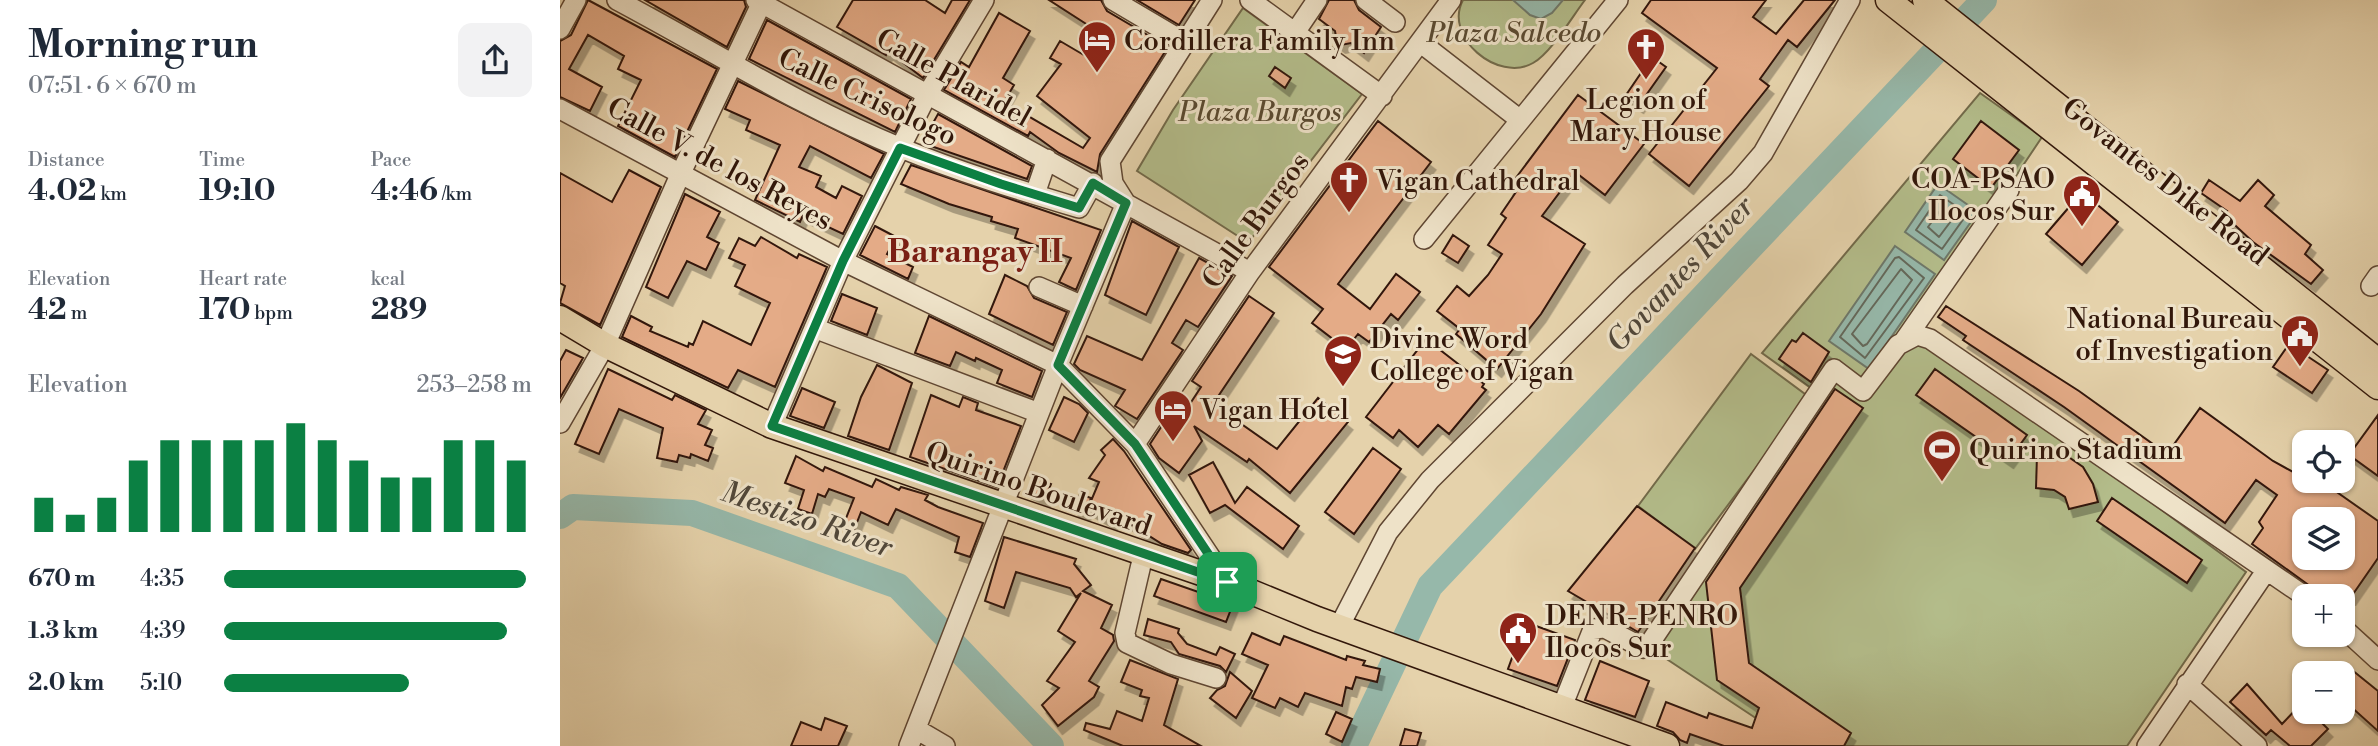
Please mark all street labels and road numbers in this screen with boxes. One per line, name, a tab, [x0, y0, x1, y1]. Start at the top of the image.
street label: Calle Plaridel	[870, 21, 1037, 135]
street label: Calle Crisologo	[772, 41, 962, 154]
street label: Calle V. de los Reyes	[601, 90, 838, 238]
street label: Govantes Dike Road	[2055, 91, 2275, 274]
street label: Calle Burgos	[1195, 146, 1317, 296]
street label: Quirino Boulevard	[921, 434, 1156, 545]

